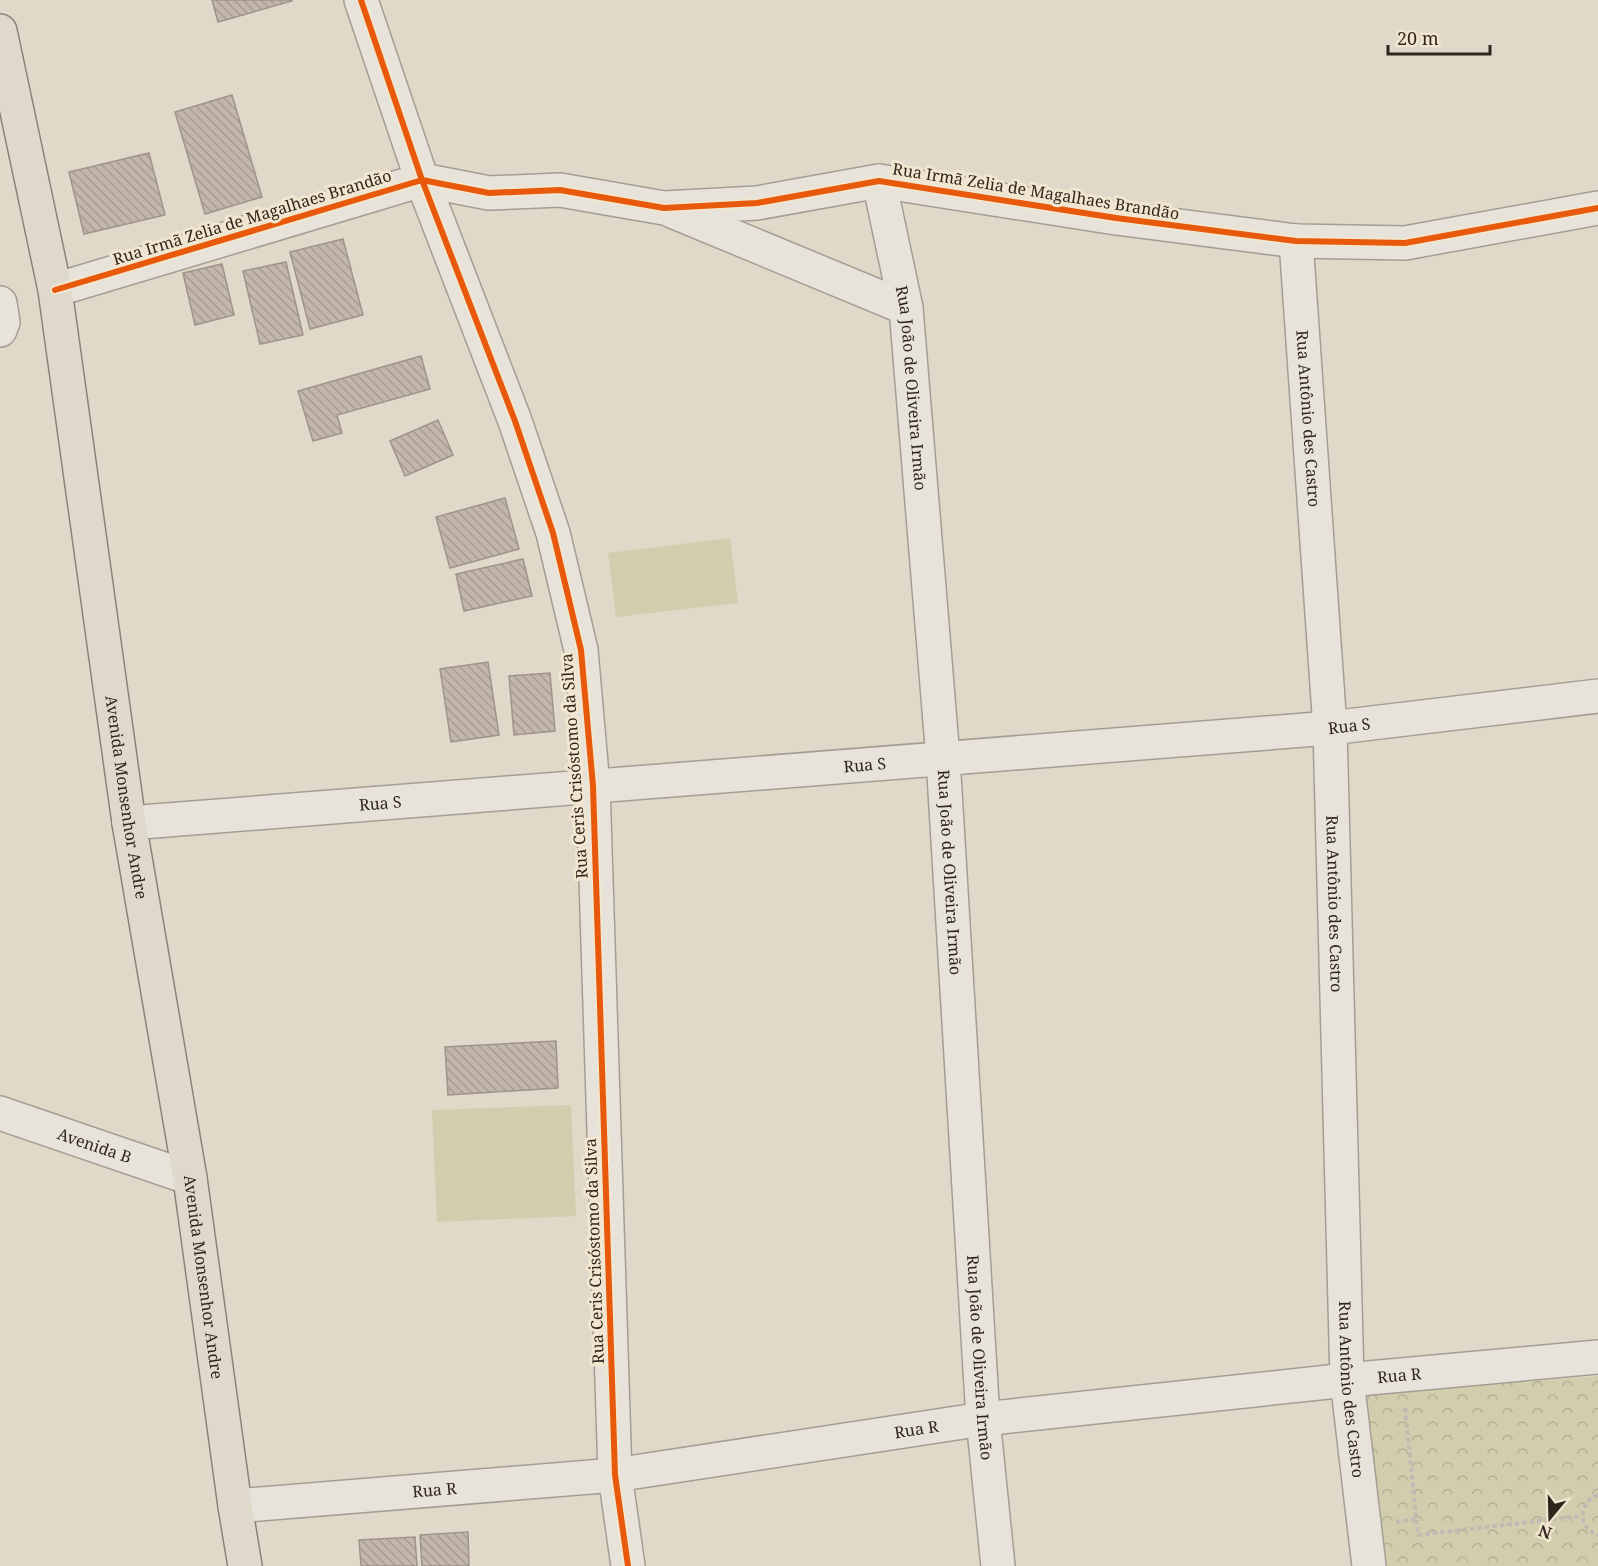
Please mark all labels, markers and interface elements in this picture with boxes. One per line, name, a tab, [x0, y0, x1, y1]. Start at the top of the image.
scale bar	[1388, 18, 1490, 56]
text: 20 m	[1397, 26, 1439, 50]
street label: Rua Irmã Zelia de Magalhaes Brandão	[891, 157, 1181, 225]
street label: Rua Irmã Zelia de Magalhaes Brandão	[110, 164, 394, 270]
street label: Rua João de Oliveira Irmão	[890, 283, 932, 491]
street label: Rua Antônio des Castro	[1291, 329, 1326, 508]
street label: Rua Ceris Crisóstomo da Silva	[555, 653, 593, 879]
street label: Avenida Monsenhor Andre	[100, 694, 153, 901]
street label: Rua S	[1327, 712, 1372, 739]
street label: Rua S	[843, 752, 887, 777]
street label: Rua João de Oliveira Irmão	[933, 769, 967, 976]
street label: Rua S	[358, 790, 402, 816]
street label: Rua Antônio des Castro	[1321, 815, 1348, 993]
street label: Avenida B	[55, 1122, 135, 1168]
street label: Rua Ceris Crisóstomo da Silva	[579, 1138, 609, 1364]
street label: Avenida Monsenhor Andre	[179, 1173, 228, 1381]
street label: Rua João de Oliveira Irmão	[962, 1254, 998, 1461]
street label: Rua Antônio des Castro	[1334, 1301, 1369, 1479]
street label: Rua R	[1376, 1362, 1423, 1388]
street label: Rua R	[893, 1415, 940, 1443]
street label: Rua R	[411, 1477, 458, 1503]
north arrow	[1520, 1488, 1580, 1548]
text: N	[1535, 1520, 1555, 1545]

